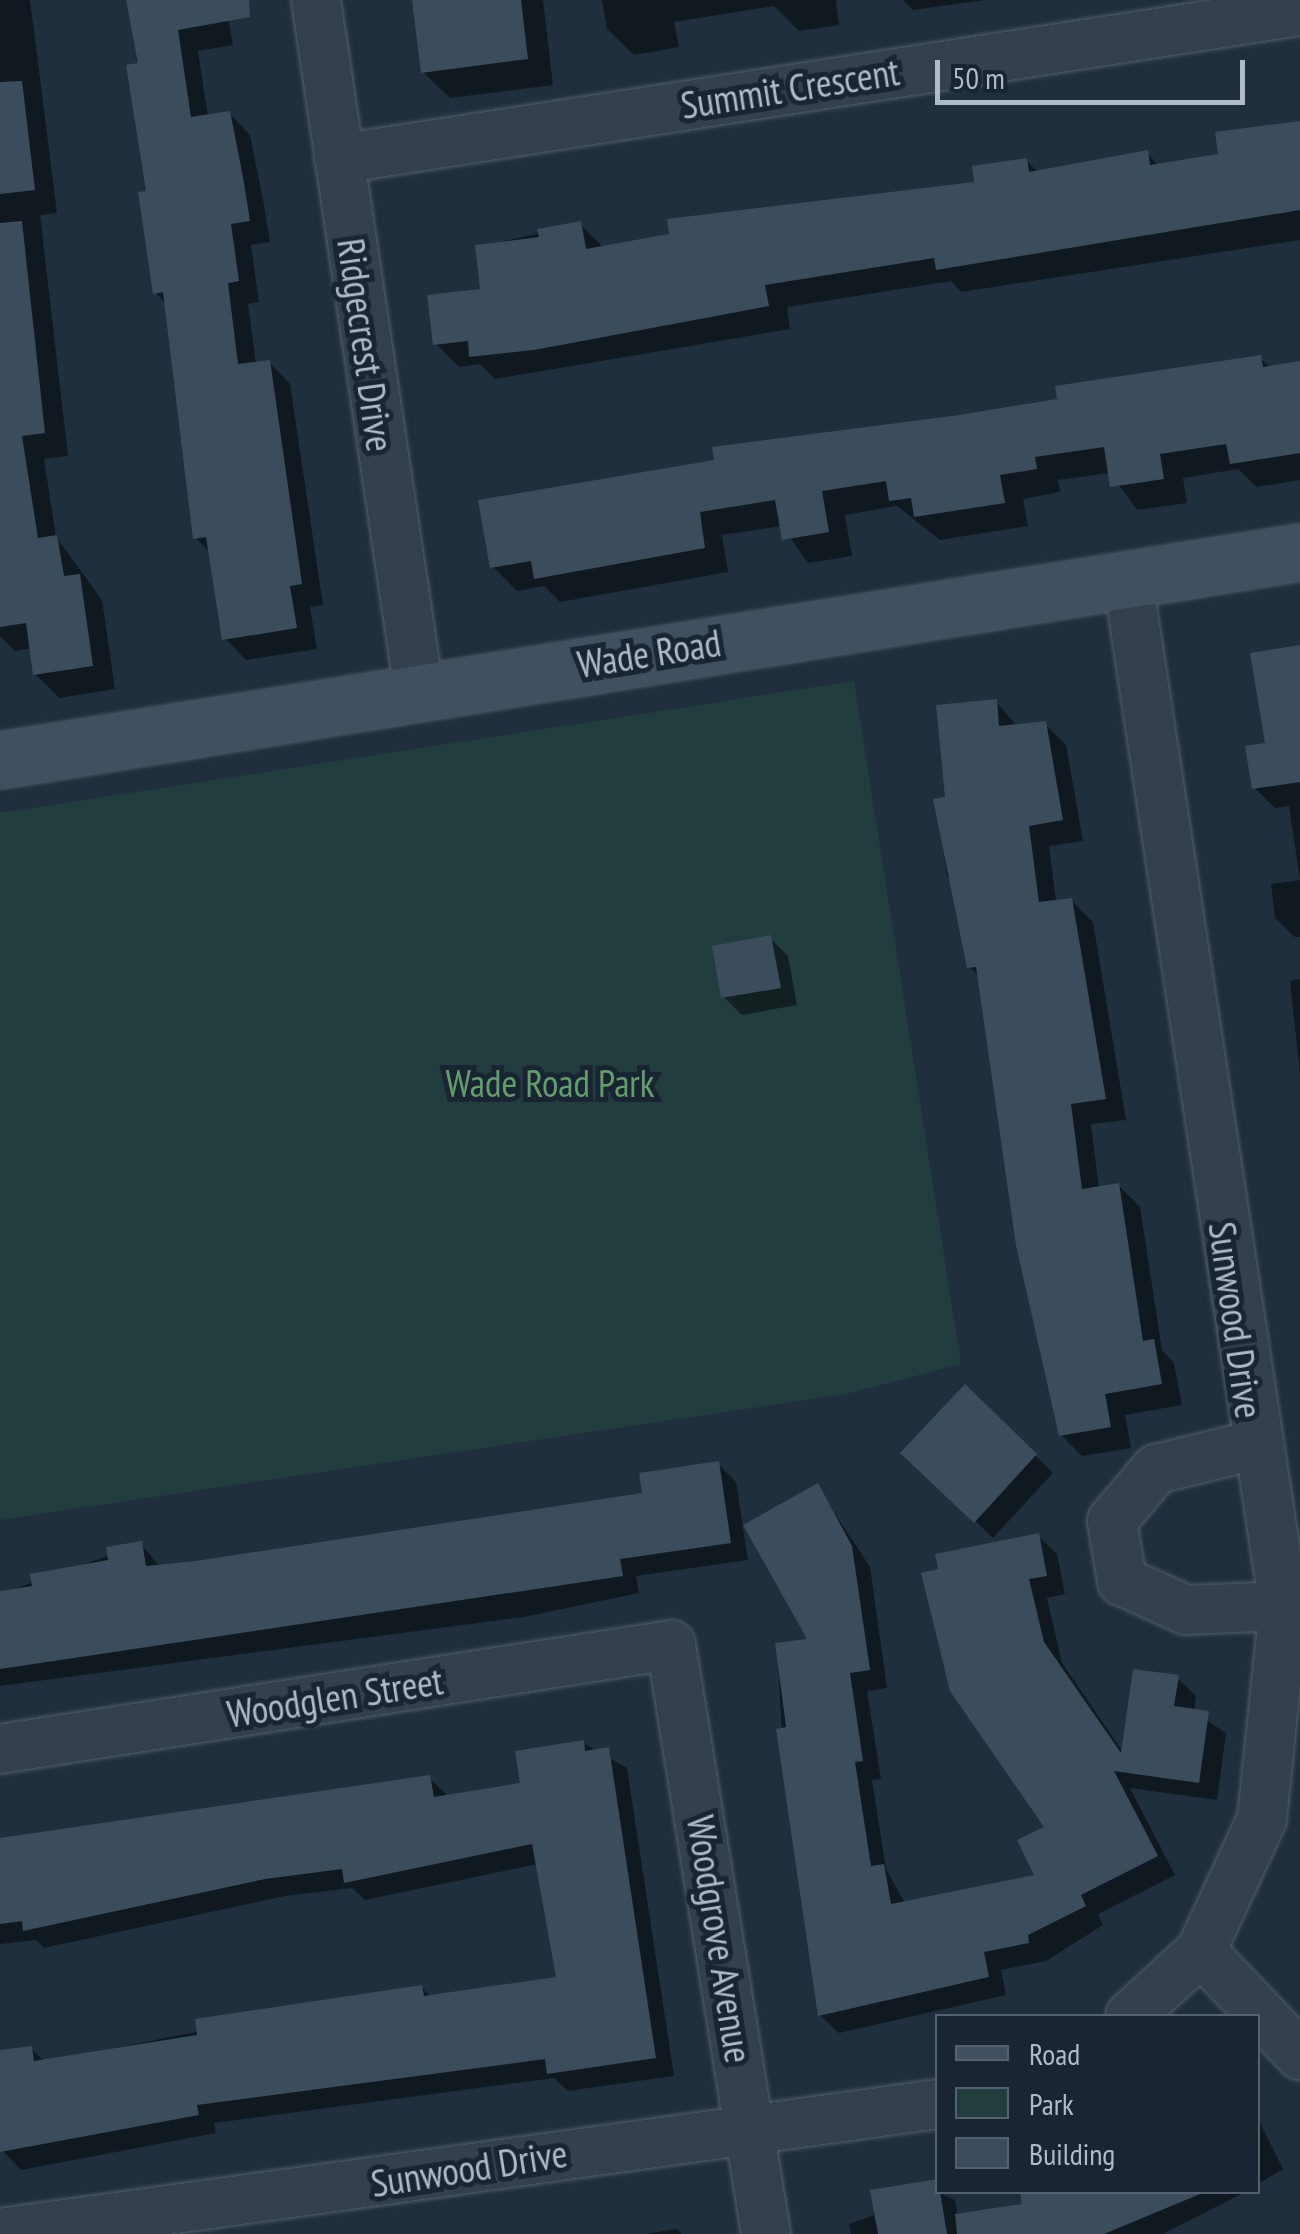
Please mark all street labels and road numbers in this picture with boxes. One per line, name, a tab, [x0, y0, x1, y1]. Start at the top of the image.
street label: Summit Crescent	[678, 48, 902, 128]
street label: Ridgecrest Drive	[328, 235, 404, 455]
street label: Wade Road	[574, 619, 724, 687]
street label: Sunwood Drive	[1200, 1219, 1272, 1421]
street label: Woodglen Street	[224, 1657, 446, 1737]
street label: Woodgrove Avenue	[678, 1812, 762, 2066]
street label: Sunwood Drive	[368, 2130, 570, 2206]

